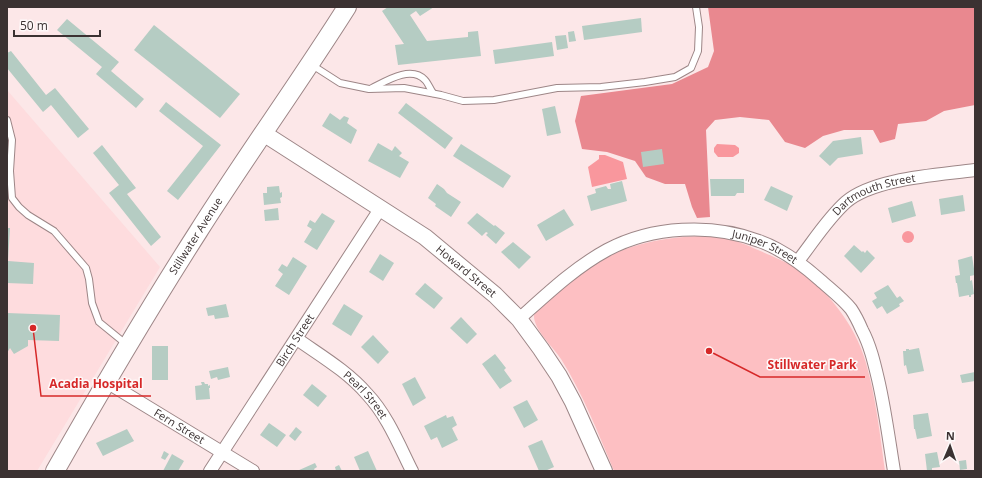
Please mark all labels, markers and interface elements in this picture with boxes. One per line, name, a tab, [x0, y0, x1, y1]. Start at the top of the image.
scale bar	[14, 12, 100, 38]
text: 50 m	[20, 17, 48, 34]
street label: Dartmouth Street	[829, 170, 916, 218]
street label: Stillwater Avenue	[165, 194, 225, 277]
street label: Juniper Street	[730, 225, 801, 267]
street label: Howard Street	[433, 241, 500, 300]
street label: Birch Street	[272, 311, 317, 369]
callout: Stillwater Park	[760, 353, 865, 377]
text: Stillwater Park	[768, 356, 857, 373]
street label: Pearl Street	[341, 367, 392, 421]
callout: Acadia Hospital	[41, 372, 151, 396]
text: Acadia Hospital	[49, 375, 143, 392]
street label: Fern Street	[151, 405, 208, 447]
north arrow	[930, 426, 970, 466]
text: N	[946, 428, 955, 443]

